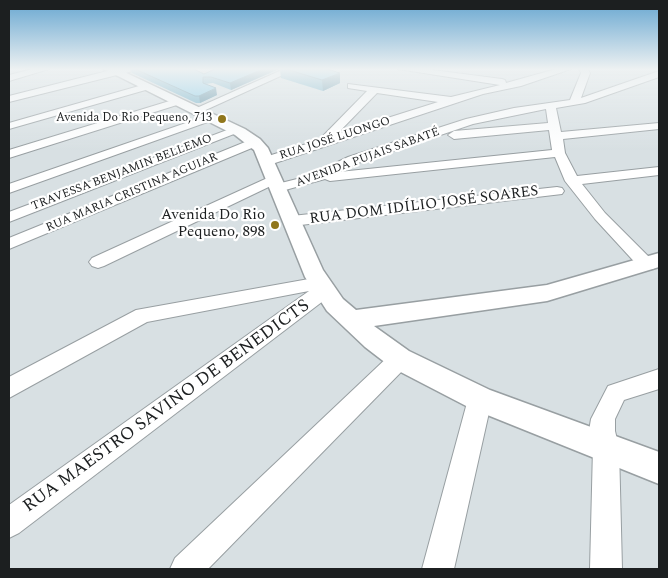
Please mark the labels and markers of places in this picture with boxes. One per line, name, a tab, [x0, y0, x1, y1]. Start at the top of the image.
place label: Avenida Do Rio Pequeno, 713	[56, 112, 212, 126]
marker: Avenida Do Rio Pequeno, 713	[216, 113, 228, 125]
place label: Avenida Do Rio Pequeno, 898	[161, 207, 265, 242]
marker: Avenida Do Rio Pequeno, 898	[269, 219, 281, 231]

